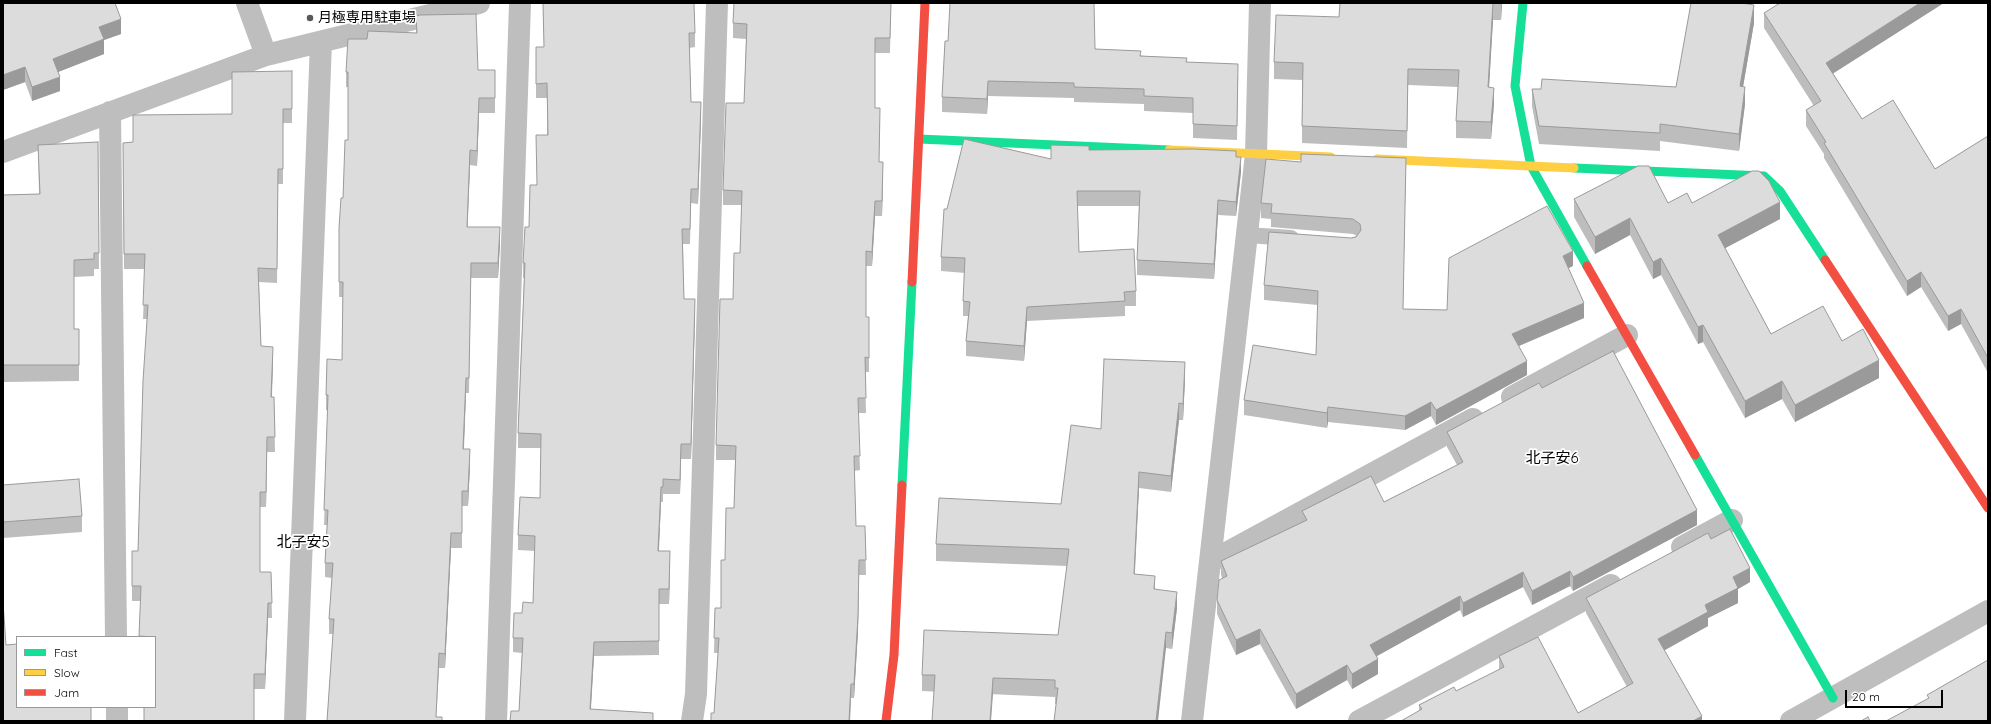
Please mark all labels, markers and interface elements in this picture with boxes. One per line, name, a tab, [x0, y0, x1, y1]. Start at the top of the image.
place label: 月極専用駐車場	[318, 10, 416, 26]
marker: 月極専用駐車場	[305, 13, 315, 23]
district label: 北子安6	[1525, 449, 1579, 467]
district label: 北子安5	[276, 533, 330, 551]
legend	[16, 636, 156, 708]
text: Fast	[54, 645, 78, 660]
text: Slow	[54, 665, 80, 680]
scale bar	[1847, 682, 1945, 708]
text: Jam	[54, 685, 79, 700]
text: 20 m	[1852, 689, 1880, 704]

